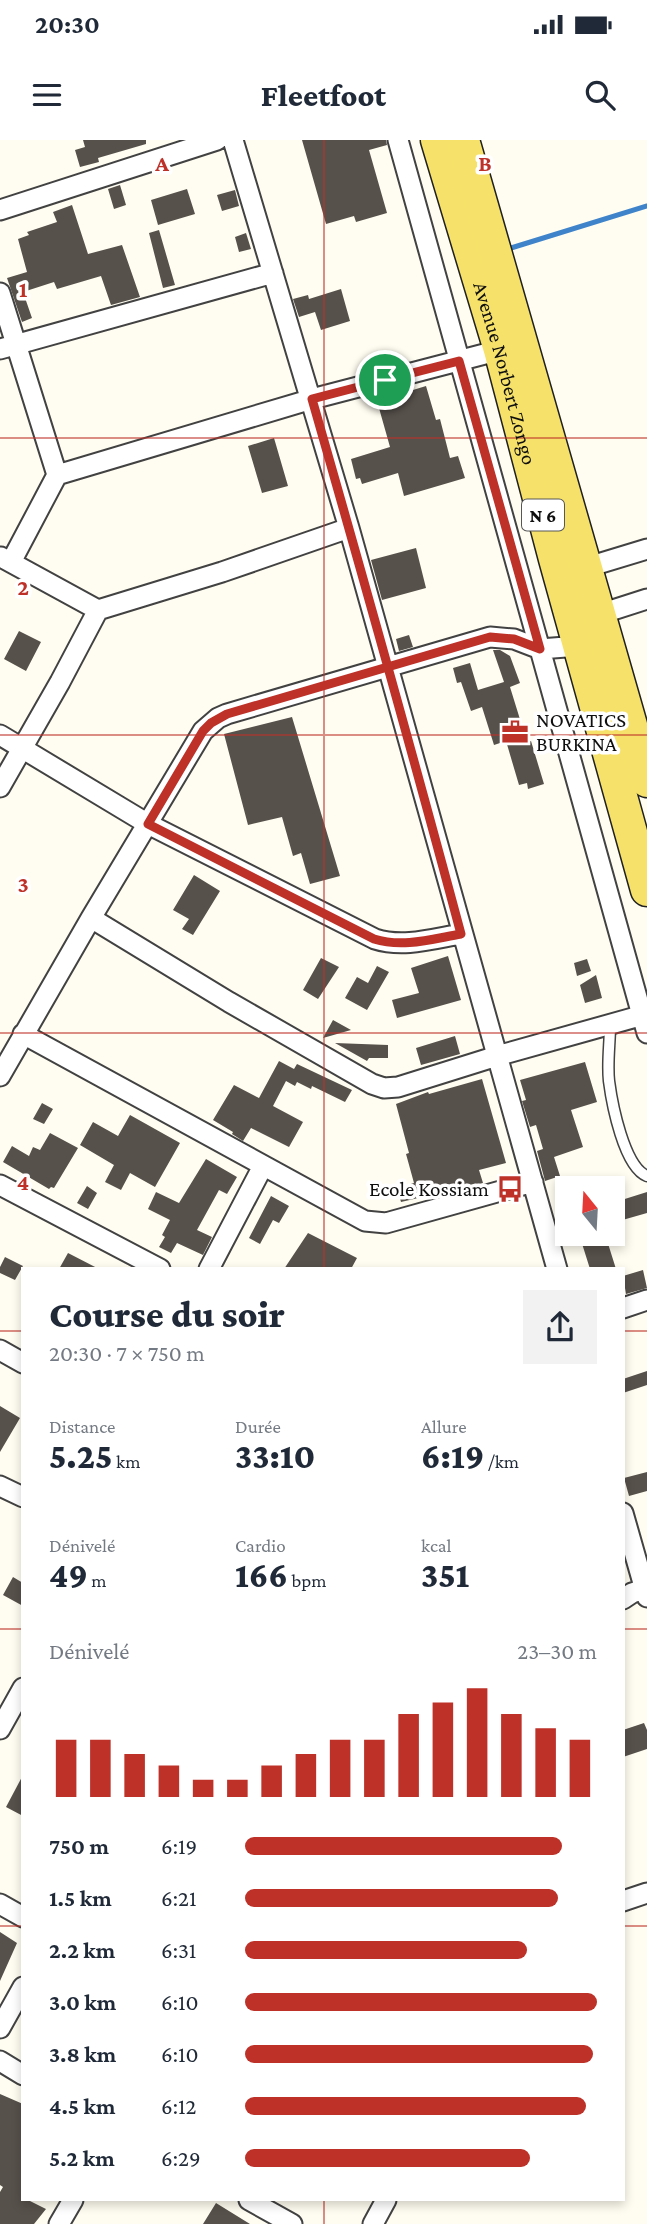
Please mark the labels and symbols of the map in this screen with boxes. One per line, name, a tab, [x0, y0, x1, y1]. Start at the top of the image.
text: A	[154, 150, 169, 176]
text: B	[478, 150, 492, 176]
text: 1	[19, 276, 28, 302]
street label: Avenue Norbert Zongo	[468, 279, 542, 467]
pin	[355, 350, 415, 410]
road number: N 6	[522, 500, 564, 530]
text: 2	[17, 574, 29, 600]
place label: NOVATICS BURKINA	[536, 708, 626, 756]
office icon: NOVATICS BURKINA	[500, 717, 530, 747]
text: 3	[17, 871, 29, 897]
text: 4	[17, 1169, 29, 1195]
bus stop icon: Ecole Kossiam	[495, 1174, 525, 1204]
north arrow	[555, 1176, 625, 1246]
place label: Ecole Kossiam	[369, 1177, 489, 1201]

